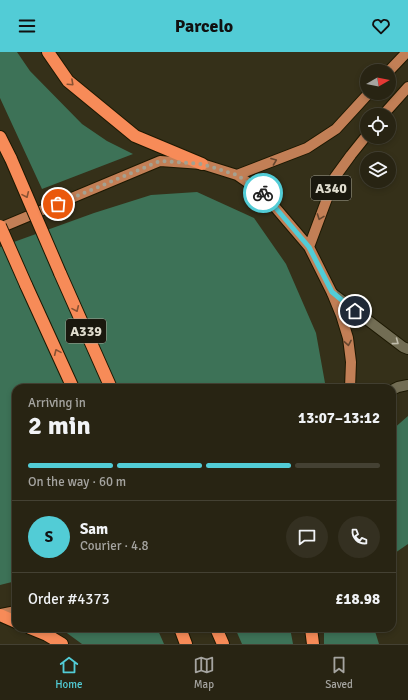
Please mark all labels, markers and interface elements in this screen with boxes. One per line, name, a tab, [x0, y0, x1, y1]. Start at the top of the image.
icon: menu	[16, 15, 38, 37]
text: Parcelo	[175, 15, 233, 37]
icon: heart	[370, 15, 392, 37]
north arrow	[360, 64, 396, 100]
map controls	[360, 64, 396, 188]
one-way arrow	[66, 79, 74, 86]
button: locate	[360, 108, 396, 144]
button: layers	[360, 152, 396, 188]
one-way arrow	[270, 157, 277, 165]
courier	[243, 173, 283, 213]
road number: A340	[311, 176, 351, 200]
icon: bike	[252, 182, 274, 204]
pin	[41, 187, 75, 221]
one-way arrow	[22, 192, 30, 199]
icon: bag	[47, 193, 69, 215]
one-way arrow	[316, 213, 325, 220]
pin	[338, 294, 372, 328]
icon: home	[344, 300, 366, 322]
one-way arrow	[71, 304, 79, 312]
road number: A339	[66, 319, 106, 343]
one-way arrow	[392, 337, 399, 344]
one-way arrow	[343, 340, 352, 346]
one-way arrow	[53, 349, 61, 356]
text: Arriving in	[28, 395, 86, 411]
text: 13:07–13:12	[298, 409, 380, 427]
text: 2 min	[28, 410, 91, 442]
text: On the way · 60 m	[28, 474, 126, 490]
button: chat	[286, 516, 328, 558]
button: phone	[338, 516, 380, 558]
text: Sam	[80, 520, 108, 538]
text: S	[45, 528, 53, 546]
text: Courier · 4.8	[80, 538, 149, 554]
text: Order #4373	[28, 590, 110, 608]
text: £18.98	[335, 590, 380, 608]
tab: Home	[55, 654, 83, 691]
tab: Map	[193, 654, 215, 691]
tab: Saved	[325, 654, 353, 691]

